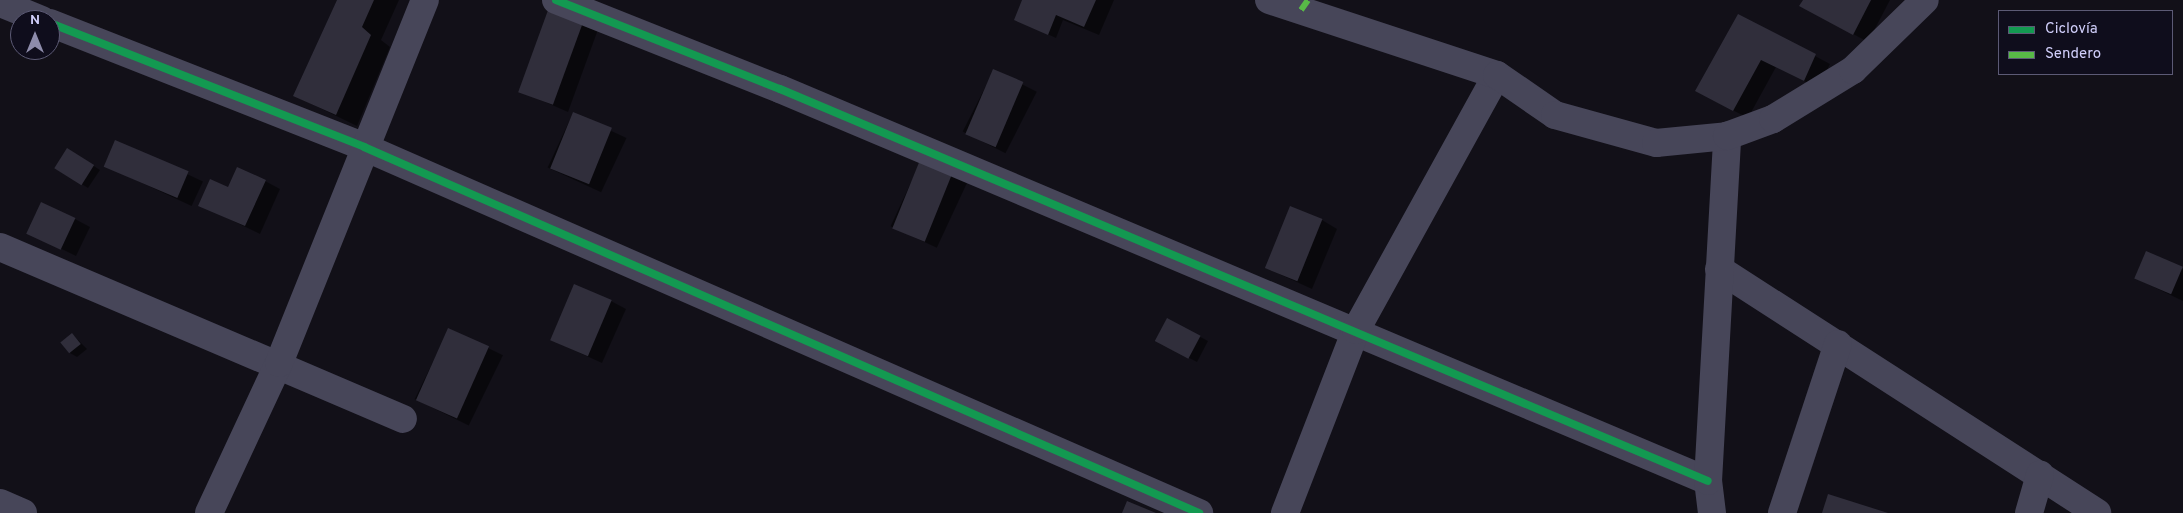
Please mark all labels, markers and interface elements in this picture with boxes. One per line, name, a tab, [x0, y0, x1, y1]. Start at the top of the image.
north arrow	[10, 10, 60, 60]
legend	[1998, 10, 2173, 75]
text: N	[30, 12, 40, 29]
text: Ciclovía	[2045, 20, 2098, 39]
text: Sendero	[2045, 45, 2101, 64]

